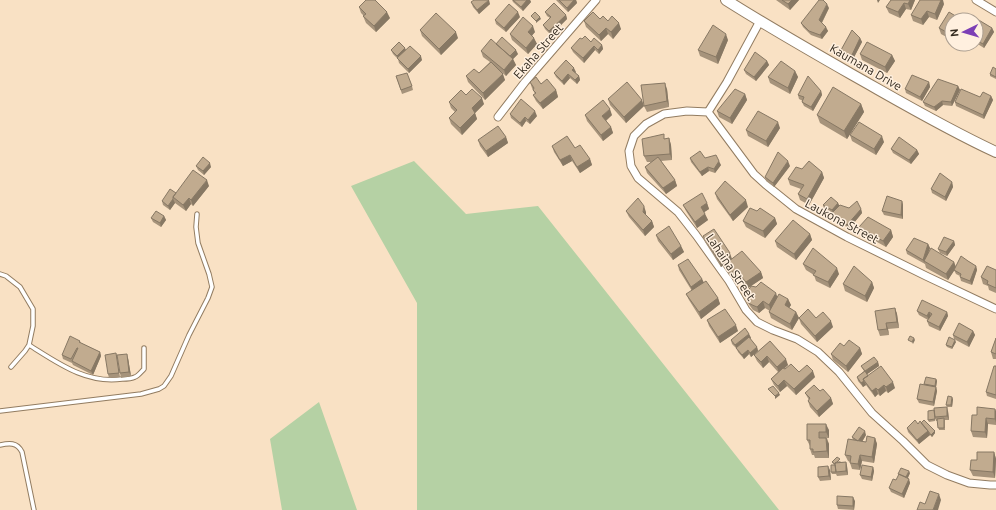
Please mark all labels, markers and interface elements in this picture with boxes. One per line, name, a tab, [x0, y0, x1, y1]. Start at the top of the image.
north arrow	[944, 12, 984, 52]
street label: Ekaha Street	[511, 21, 565, 81]
text: N	[948, 28, 960, 37]
street label: Kaumana Drive	[828, 41, 904, 93]
street label: Laukona Street	[803, 196, 881, 246]
street label: Lahaina Street	[704, 231, 758, 303]

